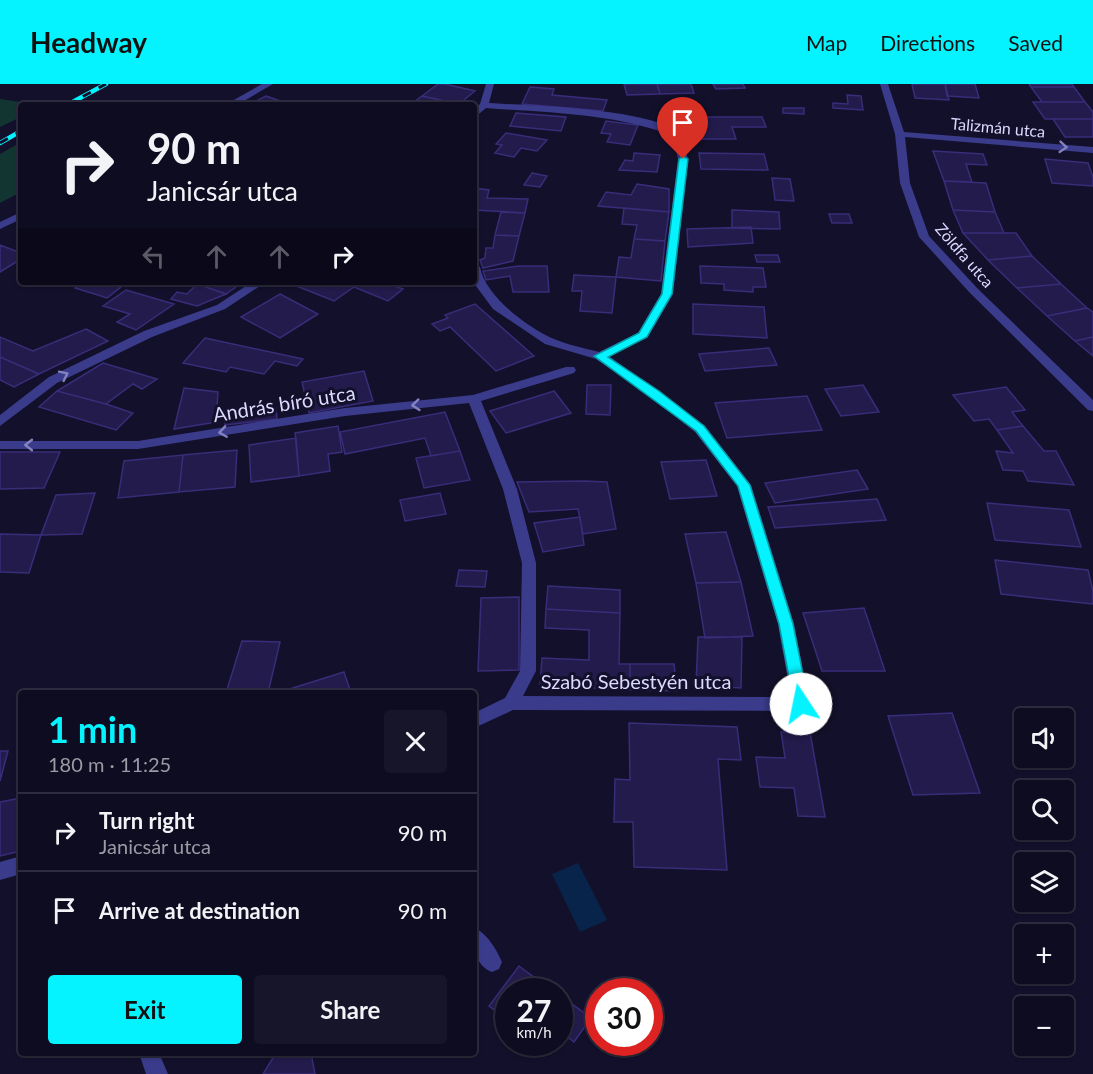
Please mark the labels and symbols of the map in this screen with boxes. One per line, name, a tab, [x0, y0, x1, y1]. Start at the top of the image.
pin	[657, 97, 708, 159]
street label: Talizmán utca	[950, 113, 1046, 141]
one-way arrow	[1058, 141, 1067, 154]
street label: Zöldfa utca	[932, 219, 998, 291]
one-way arrow	[58, 371, 69, 382]
street label: András bíró utca	[211, 380, 357, 426]
one-way arrow	[411, 398, 421, 411]
one-way arrow	[218, 425, 228, 437]
one-way arrow	[24, 439, 33, 451]
street label: Szabó Sebestyén utca	[541, 669, 731, 693]
position arrow	[769, 672, 833, 736]
speed limit sign: 30	[585, 978, 663, 1056]

